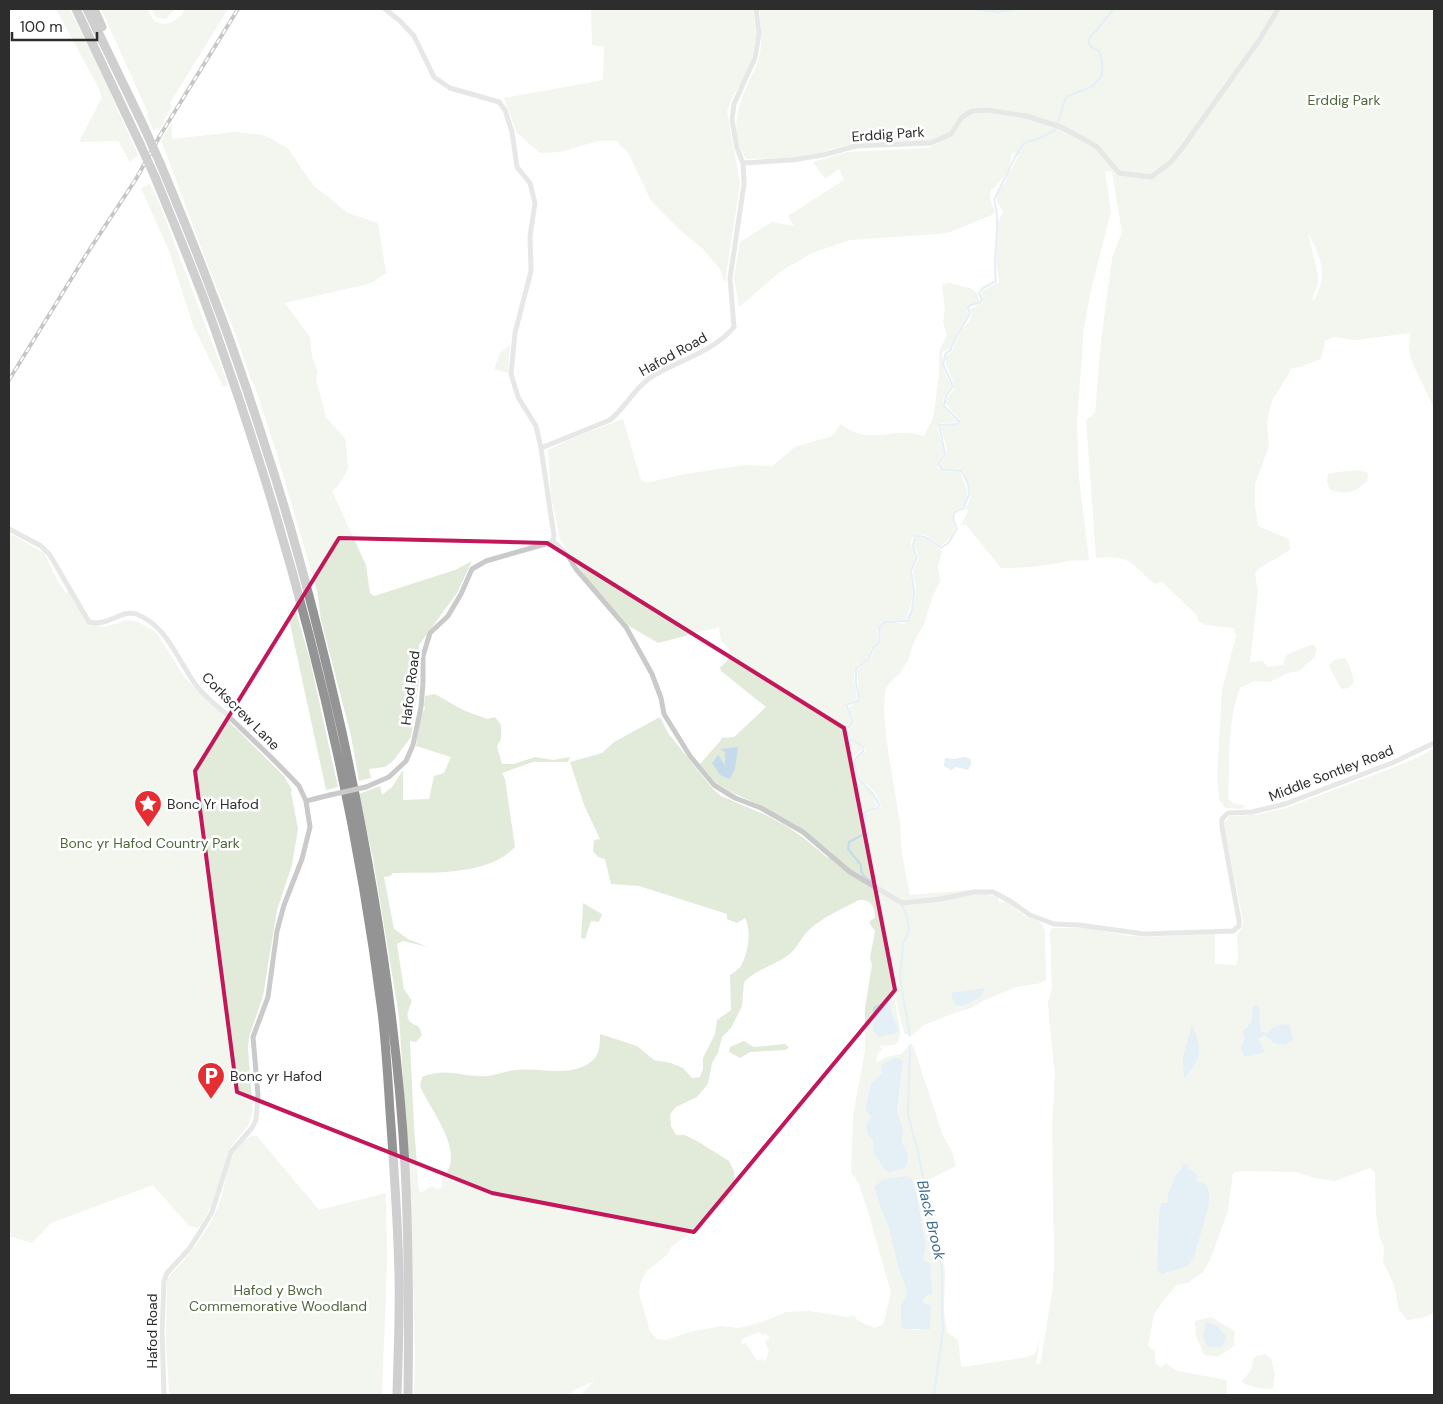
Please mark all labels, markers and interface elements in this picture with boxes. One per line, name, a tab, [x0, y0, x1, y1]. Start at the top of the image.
scale bar	[12, 10, 98, 42]
text: 100 m	[20, 17, 63, 37]
park label: Erddig Park	[1308, 91, 1380, 109]
street label: Erddig Park	[851, 122, 925, 146]
street label: Hafod Road	[636, 328, 710, 380]
street label: Hafod Road	[396, 650, 424, 726]
street label: Corkscrew Lane	[198, 668, 284, 754]
street label: Middle Sontley Road	[1266, 741, 1396, 805]
place icon: Bonc Yr Hafod	[133, 789, 163, 828]
place label: Bonc Yr Hafod	[167, 795, 259, 813]
park label: Bonc yr Hafod Country Park	[60, 834, 240, 852]
parking icon: Bonc yr Hafod	[196, 1061, 226, 1100]
place label: Bonc yr Hafod	[230, 1067, 322, 1085]
water label: Black Brook	[912, 1178, 950, 1262]
park label: Hafod y Bwch Commemorative Woodland	[189, 1281, 367, 1315]
street label: Hafod Road	[143, 1293, 161, 1369]

